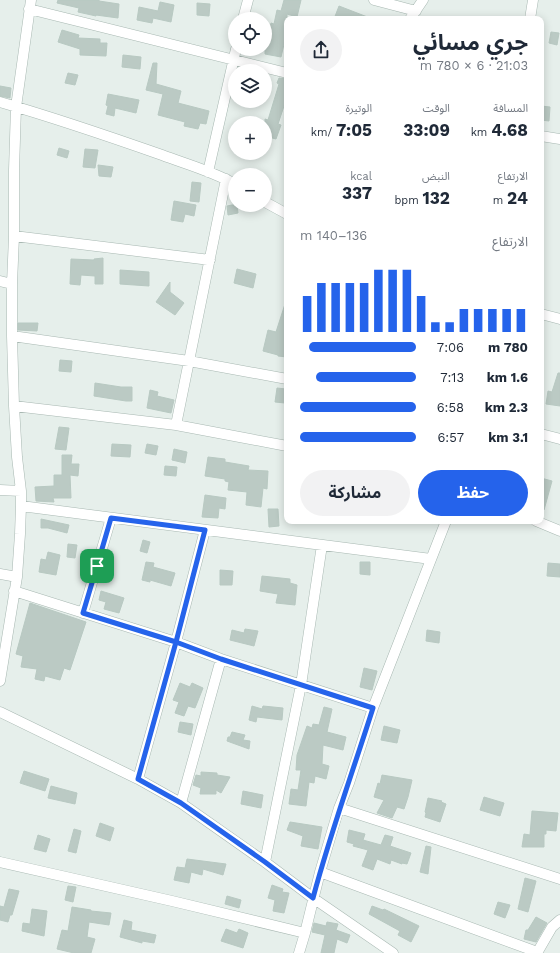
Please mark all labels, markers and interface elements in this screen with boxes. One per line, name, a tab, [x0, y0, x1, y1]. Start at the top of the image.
map controls	[228, 12, 272, 212]
button: locate	[228, 12, 272, 56]
button: share	[300, 29, 342, 71]
text: جري مسائي	[413, 30, 528, 55]
text: 21:03 · 6 × 780 m	[420, 58, 528, 73]
button: layers	[228, 64, 272, 108]
text: الوتيرة	[346, 102, 372, 115]
text: الوقت	[422, 102, 450, 115]
text: المسافة	[493, 102, 528, 115]
button: +	[228, 116, 272, 160]
text: 7:05	[336, 120, 372, 140]
text: 33:09	[403, 120, 450, 140]
text: 4.68	[491, 120, 528, 140]
text: /km	[311, 126, 336, 139]
text: km	[471, 126, 491, 139]
button: −	[228, 168, 272, 212]
text: kcal	[350, 170, 372, 183]
text: النبض	[422, 170, 450, 183]
text: الارتفاع	[498, 170, 528, 183]
text: 337	[342, 183, 372, 203]
text: 132	[422, 188, 450, 208]
text: 24	[507, 188, 528, 208]
text: bpm	[394, 194, 422, 207]
text: m	[493, 194, 507, 207]
text: 136–140 m	[300, 228, 367, 243]
text: الارتفاع	[492, 234, 528, 249]
text: 7:06	[437, 340, 464, 355]
text: 780 m	[488, 340, 528, 355]
text: 7:13	[440, 370, 464, 385]
text: 1.6 km	[487, 370, 528, 385]
text: 6:58	[437, 400, 464, 415]
text: 2.3 km	[485, 400, 528, 415]
text: 6:57	[437, 430, 464, 445]
text: 3.1 km	[488, 430, 528, 445]
button: مشاركة	[300, 470, 410, 516]
button: حفظ	[418, 470, 528, 516]
pin	[80, 549, 114, 583]
icon: arrive	[86, 555, 108, 577]

